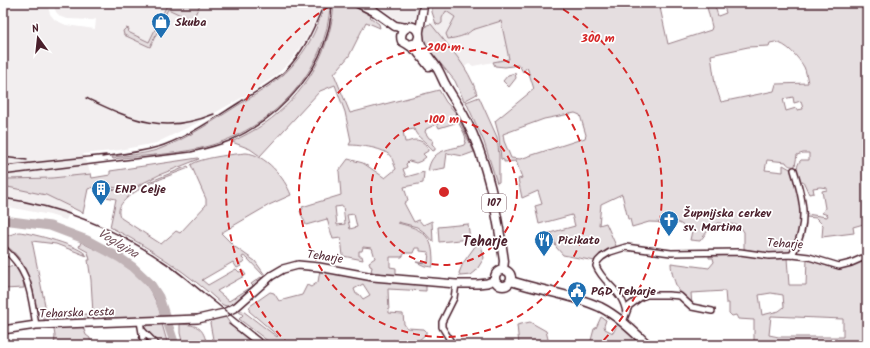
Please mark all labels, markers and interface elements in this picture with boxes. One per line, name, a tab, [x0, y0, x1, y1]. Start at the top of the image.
shop icon: Skuba	[150, 11, 172, 39]
place label: Skuba	[175, 13, 206, 32]
north arrow	[18, 18, 58, 58]
text: N	[30, 20, 41, 39]
text: 300 m	[580, 29, 615, 48]
text: 200 m	[427, 38, 461, 57]
text: 100 m	[429, 110, 459, 129]
building icon: ENP Celje	[90, 178, 112, 206]
place label: ENP Celje	[115, 180, 166, 199]
centre of rings	[437, 185, 451, 199]
road number: 107	[482, 194, 506, 212]
place label: Župnijska cerkev sv. Martina	[683, 204, 772, 237]
church icon: Župnijska cerkev sv. Martina	[658, 209, 680, 237]
water label: Voglajna	[93, 224, 143, 265]
restaurant icon: Picikato	[533, 229, 555, 257]
district label: Teharje	[462, 231, 508, 253]
place label: Picikato	[558, 231, 600, 250]
street label: Teharje	[766, 234, 804, 254]
street label: Teharje	[306, 245, 345, 269]
public building icon: PGD Teharje	[566, 280, 588, 308]
place label: PGD Teharje	[591, 282, 656, 301]
street label: Teharska cesta	[39, 302, 115, 324]

